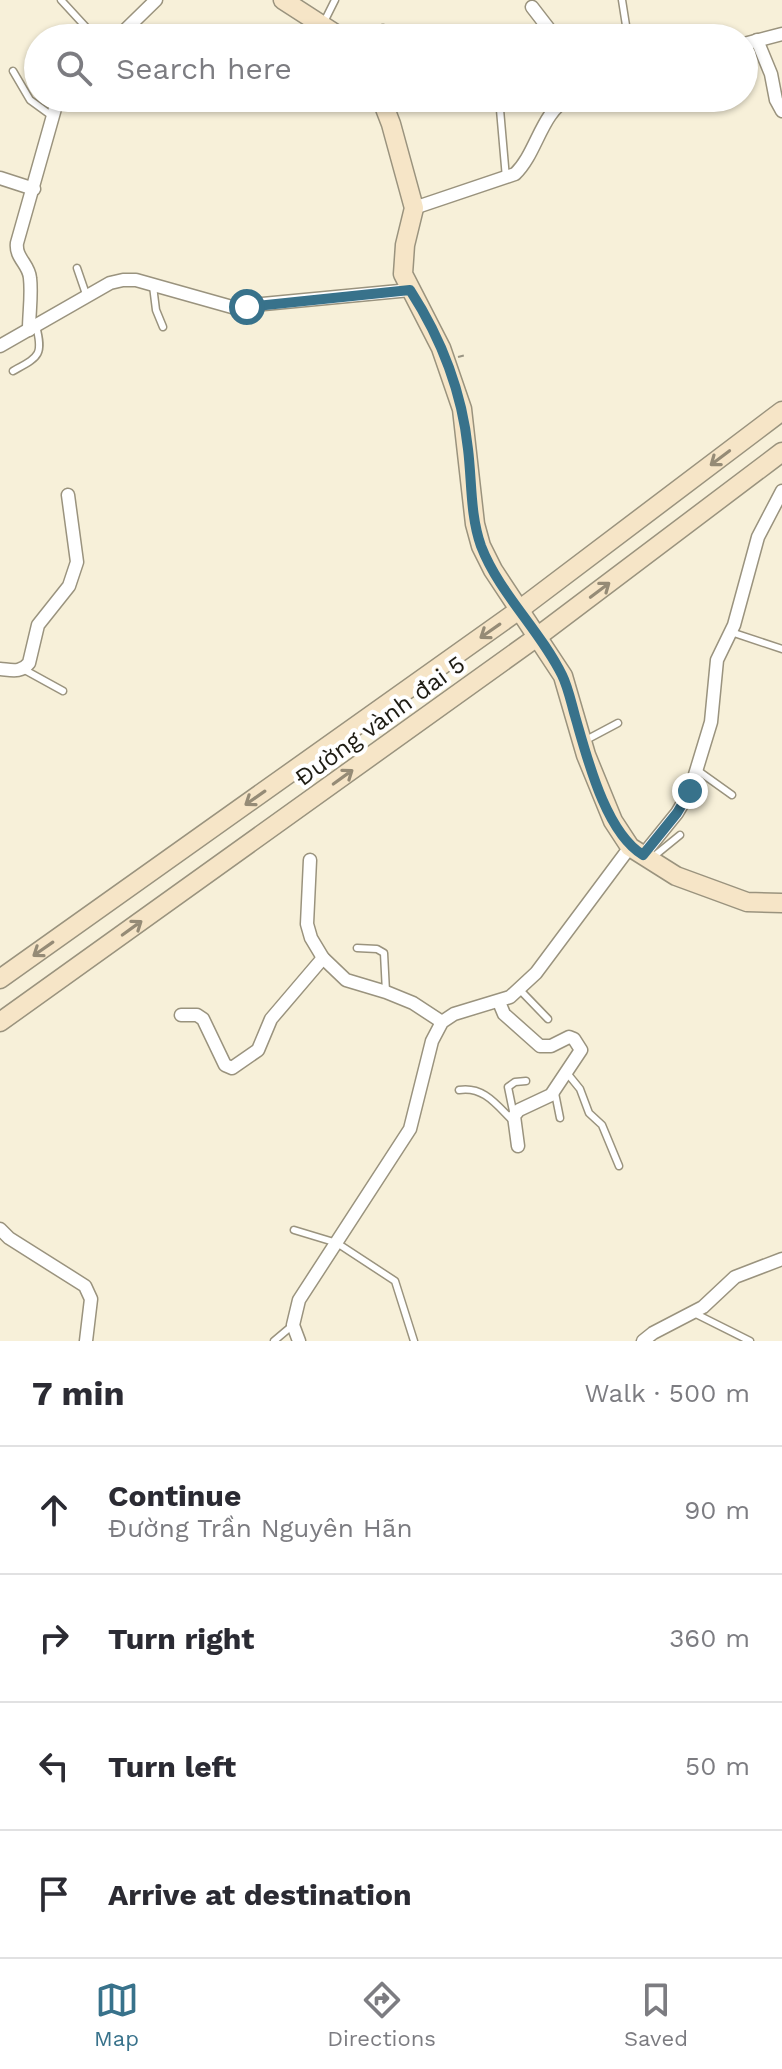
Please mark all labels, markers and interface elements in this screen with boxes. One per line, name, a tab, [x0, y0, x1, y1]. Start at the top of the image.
search box	[24, 24, 758, 112]
icon: search	[52, 46, 96, 90]
text: Search here	[116, 51, 292, 86]
route start	[229, 289, 265, 325]
one-way arrow	[710, 449, 731, 466]
one-way arrow	[588, 582, 610, 599]
one-way arrow	[479, 622, 501, 639]
street label: Đường vành đai 5	[290, 650, 470, 792]
one-way arrow	[332, 768, 354, 785]
route end	[672, 773, 708, 809]
one-way arrow	[245, 789, 266, 806]
one-way arrow	[120, 920, 142, 936]
one-way arrow	[33, 940, 55, 957]
text: 7 min	[32, 1373, 125, 1413]
text: Walk · 500 m	[584, 1378, 750, 1408]
text: Continue	[108, 1478, 241, 1513]
icon: ahead	[32, 1488, 76, 1532]
text: 90 m	[684, 1495, 750, 1525]
text: Đường Trần Nguyên Hãn	[108, 1513, 413, 1543]
icon: right	[32, 1616, 76, 1660]
text: Turn right	[108, 1621, 254, 1656]
text: 360 m	[669, 1623, 750, 1653]
icon: left	[32, 1744, 76, 1788]
text: Turn left	[108, 1749, 236, 1784]
text: 50 m	[685, 1751, 750, 1781]
icon: arrive	[32, 1872, 76, 1916]
text: Arrive at destination	[108, 1877, 412, 1912]
tab: Map	[94, 1978, 139, 2051]
tab: Directions	[327, 1978, 436, 2051]
tab: Saved	[624, 1978, 688, 2051]

